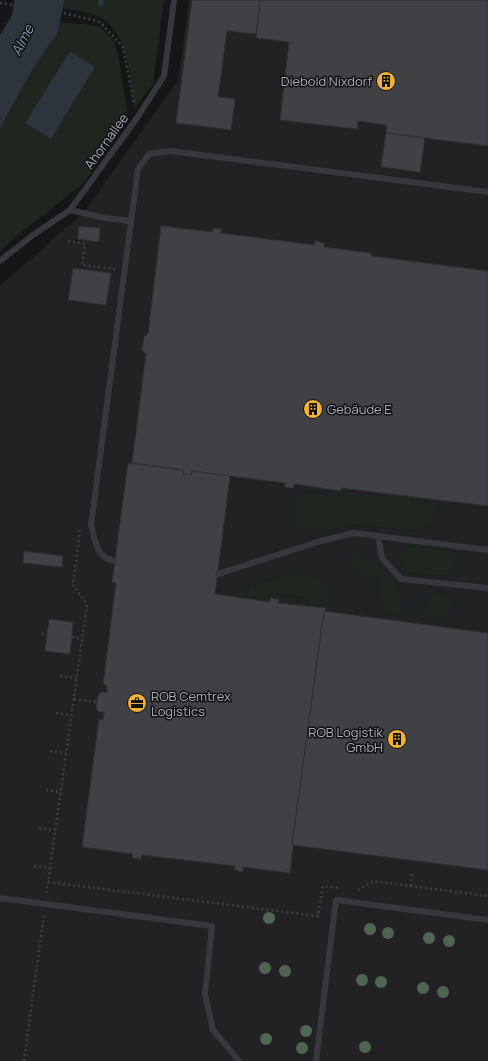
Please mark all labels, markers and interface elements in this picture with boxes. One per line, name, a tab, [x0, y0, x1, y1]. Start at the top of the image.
water label: Alme	[6, 21, 38, 59]
building icon: Diebold Nixdorf	[375, 70, 397, 92]
place label: Diebold Nixdorf	[281, 72, 372, 90]
street label: Ahornallee	[80, 109, 132, 172]
building icon: Gebäude E	[302, 398, 324, 420]
place label: Gebäude E	[327, 400, 392, 418]
place label: ROB Cemtrex Logistics	[151, 687, 231, 720]
office icon: ROB Cemtrex Logistics	[126, 692, 148, 714]
place label: ROB Logistik GmbH	[308, 723, 384, 756]
building icon: ROB Logistik GmbH	[386, 728, 408, 750]

